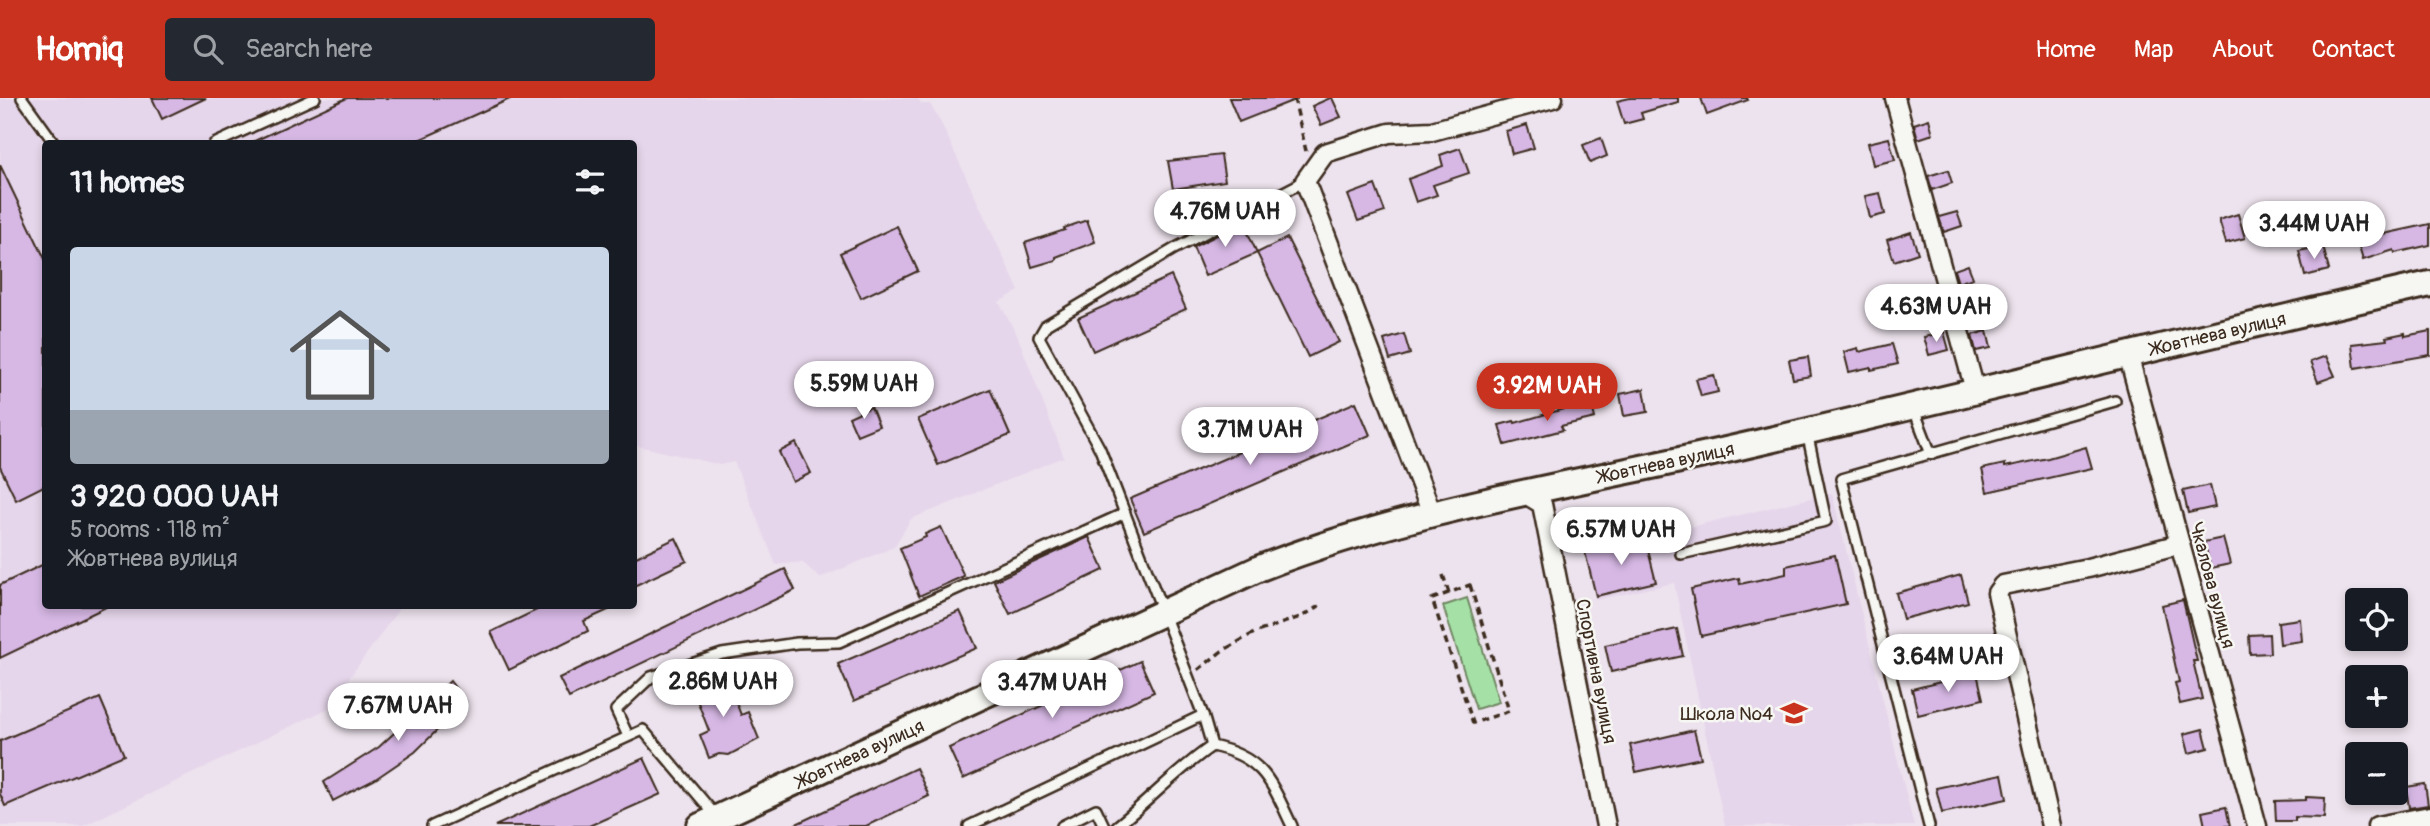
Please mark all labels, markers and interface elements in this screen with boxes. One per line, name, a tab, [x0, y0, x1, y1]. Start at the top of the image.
search box	[165, 18, 655, 81]
text: Homiq	[35, 29, 123, 70]
icon: search	[189, 30, 227, 68]
text: Search here	[245, 33, 372, 65]
text: Home	[2035, 35, 2096, 64]
text: Map	[2134, 35, 2174, 64]
text: About	[2212, 35, 2274, 64]
text: Contact	[2312, 35, 2395, 64]
icon: filters	[571, 163, 609, 201]
text: 11 homes	[70, 164, 184, 201]
pin: 4.76M UAH	[1145, 190, 1305, 249]
text: 4.76M UAH	[1170, 197, 1280, 226]
pin: 3.44M UAH	[2234, 202, 2394, 261]
text: 3.44M UAH	[2259, 209, 2369, 238]
pin: 4.63M UAH	[1856, 285, 2016, 344]
icon: home	[277, 292, 403, 418]
text: 4.63M UAH	[1881, 292, 1991, 321]
street label: Жовтнева вулиця	[2145, 307, 2288, 362]
pin: 5.59M UAH	[784, 362, 944, 421]
pin: 3.92M UAH	[1467, 364, 1627, 423]
text: 5.59M UAH	[810, 369, 918, 398]
text: 3.92M UAH	[1493, 371, 1601, 400]
pin: 3.71M UAH	[1170, 408, 1330, 467]
text: 3.71M UAH	[1197, 415, 1303, 444]
street label: Жовтнева вулиця	[1593, 437, 1736, 490]
text: 3 920 000 UAH	[70, 478, 279, 515]
pin: 6.57M UAH	[1541, 508, 1701, 567]
text: 5 rooms · 118 m²	[70, 515, 230, 544]
text: 6.57M UAH	[1566, 515, 1676, 544]
street label: Чкалова вулиця	[2184, 520, 2240, 651]
text: Жовтнева вулиця	[70, 544, 238, 573]
map controls	[2345, 588, 2408, 805]
button: locate	[2345, 588, 2408, 651]
street label: Спортивна вулиця	[1570, 597, 1622, 746]
pin: 3.64M UAH	[1868, 634, 2028, 694]
text: 3.64M UAH	[1893, 642, 2003, 671]
pin: 2.86M UAH	[643, 660, 803, 719]
pin: 3.47M UAH	[972, 660, 1132, 720]
button: +	[2345, 665, 2408, 728]
text: 2.86M UAH	[668, 667, 778, 696]
text: 3.47M UAH	[997, 668, 1107, 697]
pin: 7.67M UAH	[318, 684, 478, 743]
text: 7.67M UAH	[344, 691, 452, 720]
school or university icon: Школа №4	[1779, 698, 1809, 728]
place label: Школа №4	[1680, 702, 1773, 726]
street label: Жовтнева вулиця	[790, 714, 928, 795]
button: −	[2345, 742, 2408, 805]

